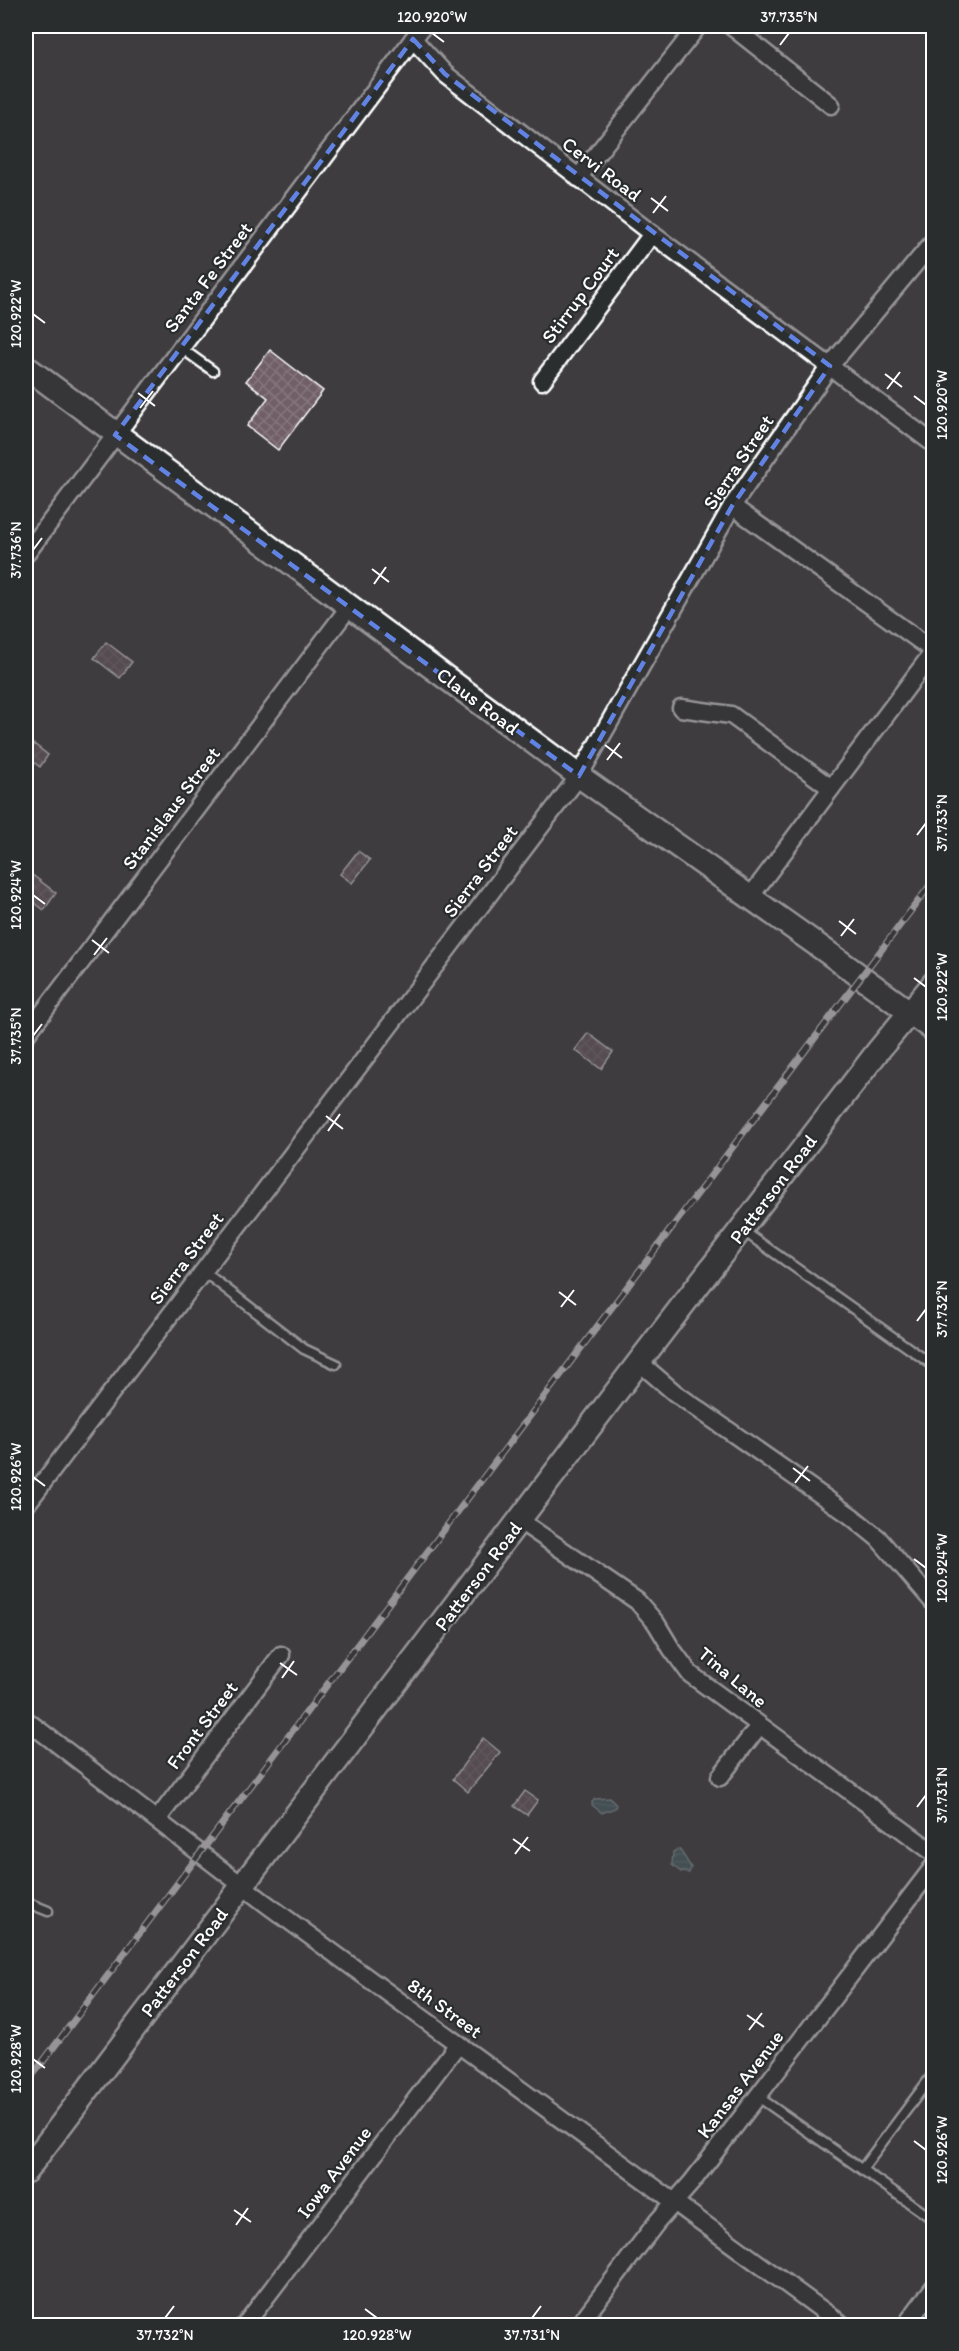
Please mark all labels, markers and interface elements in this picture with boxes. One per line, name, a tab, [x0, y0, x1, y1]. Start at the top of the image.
text: 120.920°W	[397, 8, 467, 26]
text: 37.735°N	[760, 8, 818, 26]
street label: Cervi Road	[558, 131, 646, 207]
street label: Santa Fe Street	[159, 217, 257, 337]
street label: Stirrup Court	[536, 242, 624, 348]
text: 120.922°W	[7, 279, 25, 348]
text: 120.920°W	[933, 370, 951, 440]
street label: Sierra Street	[697, 409, 779, 514]
text: 37.736°N	[7, 521, 25, 579]
street label: Claus Road	[432, 662, 524, 740]
street label: Stanislaus Street	[117, 741, 225, 874]
text: 37.733°N	[933, 794, 951, 852]
street label: Sierra Street	[437, 820, 523, 922]
text: 120.924°W	[7, 860, 25, 930]
text: 120.922°W	[933, 952, 951, 1021]
text: 37.735°N	[7, 1007, 25, 1065]
street label: Patterson Road	[724, 1130, 822, 1248]
street label: Sierra Street	[143, 1207, 229, 1309]
text: 37.732°N	[933, 1280, 951, 1338]
text: 120.926°W	[7, 1442, 25, 1511]
street label: Patterson Road	[429, 1517, 527, 1635]
text: 120.924°W	[933, 1533, 951, 1603]
street label: Tina Lane	[694, 1641, 772, 1713]
street label: Front Street	[161, 1676, 243, 1774]
text: 37.731°N	[933, 1767, 951, 1823]
street label: Patterson Road	[135, 1903, 233, 2021]
street label: 8th Street	[403, 1973, 487, 2043]
text: 120.928°W	[7, 2024, 25, 2094]
street label: Kansas Avenue	[691, 2025, 789, 2143]
text: 120.926°W	[933, 2115, 951, 2184]
street label: Iowa Avenue	[292, 2121, 376, 2223]
text: 37.732°N	[136, 2326, 194, 2344]
text: 120.928°W	[343, 2326, 412, 2344]
text: 37.731°N	[504, 2326, 560, 2344]

